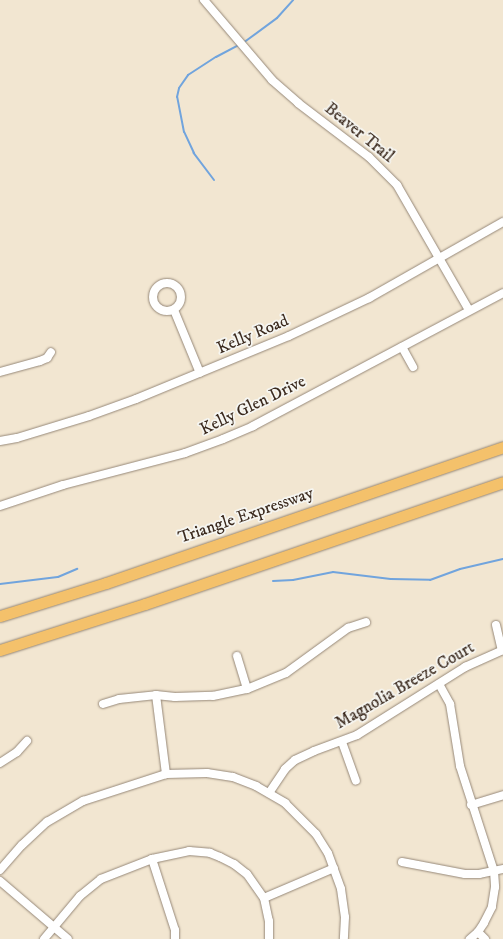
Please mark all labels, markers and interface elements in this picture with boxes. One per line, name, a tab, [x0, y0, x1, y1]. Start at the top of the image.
street label: Beaver Trail	[320, 99, 398, 167]
street label: Kelly Road	[214, 311, 292, 359]
street label: Kelly Glen Drive	[197, 372, 309, 440]
street label: Triangle Expressway	[176, 483, 316, 549]
street label: Magnolia Breeze Court	[332, 638, 478, 734]

